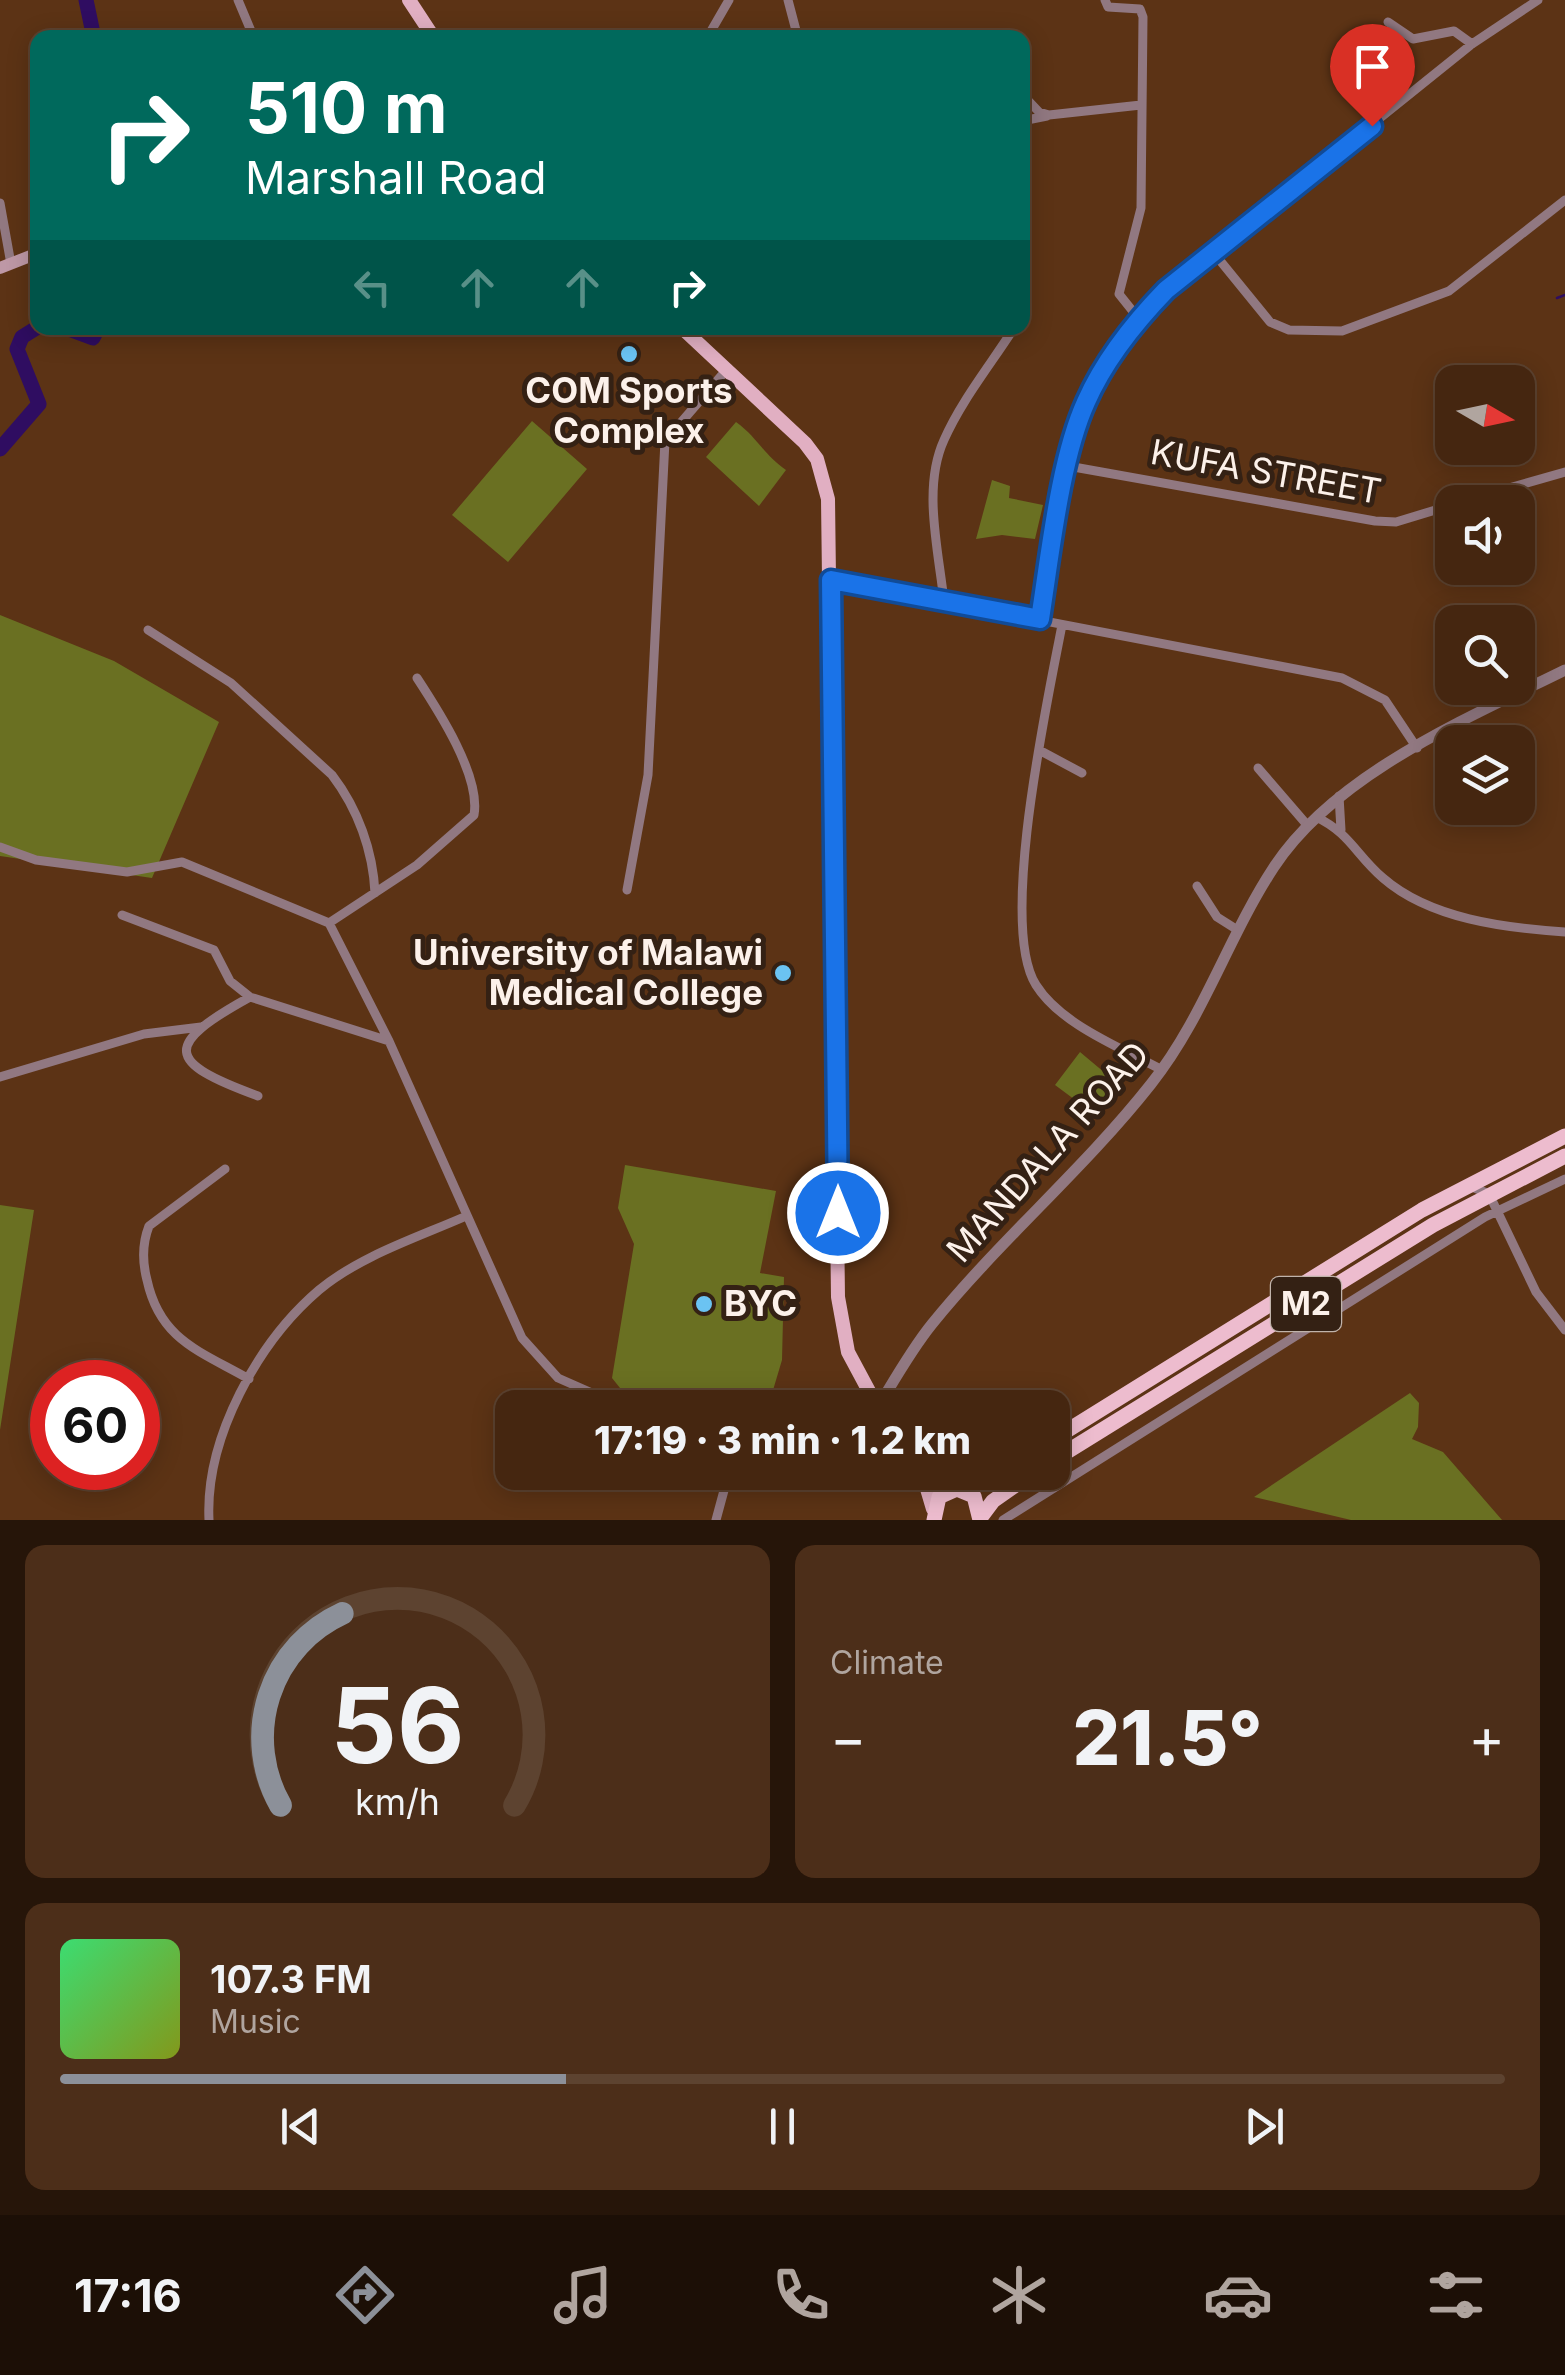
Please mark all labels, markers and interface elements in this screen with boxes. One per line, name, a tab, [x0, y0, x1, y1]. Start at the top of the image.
pin	[1330, 24, 1415, 127]
icon: arrive	[1345, 39, 1400, 94]
text: 510 m	[245, 65, 448, 150]
icon: right	[80, 70, 210, 200]
text: Marshall Road	[245, 150, 547, 205]
icon: left	[345, 260, 400, 315]
icon: ahead	[450, 260, 505, 315]
icon: ahead	[555, 260, 610, 315]
icon: right	[660, 260, 715, 315]
marker: COM Sports Complex	[618, 343, 640, 365]
north arrow	[1435, 365, 1535, 465]
map controls	[1435, 365, 1535, 825]
place label: COM Sports Complex	[525, 369, 733, 451]
street label: KUFA STREET	[1148, 430, 1385, 512]
button: sound	[1435, 485, 1535, 585]
button: search	[1435, 605, 1535, 705]
button: layers	[1435, 725, 1535, 825]
place label: University of Malawi Medical College	[413, 931, 763, 1013]
marker: University of Malawi Medical College	[772, 962, 794, 984]
street label: MANDALA ROAD	[937, 1033, 1157, 1270]
position arrow	[786, 1161, 890, 1265]
road number: M2	[1271, 1277, 1341, 1331]
place label: BYC	[724, 1282, 797, 1324]
marker: BYC	[693, 1293, 715, 1315]
speed limit sign: 60	[30, 1360, 160, 1490]
text: 17:19 · 3 min · 1.2 km	[594, 1417, 971, 1463]
text: Climate	[830, 1643, 944, 1682]
text: 56	[330, 1662, 465, 1788]
text: 21.5°	[1072, 1692, 1263, 1783]
text: −	[830, 1705, 866, 1771]
text: +	[1469, 1705, 1505, 1771]
text: km/h	[355, 1780, 440, 1824]
text: 107.3 FM	[210, 1956, 372, 2002]
text: Music	[210, 2002, 301, 2041]
icon: previous	[273, 2099, 328, 2154]
icon: pause	[755, 2099, 810, 2154]
icon: next	[1237, 2099, 1292, 2154]
icon: directions	[330, 2260, 400, 2330]
icon: music	[548, 2260, 618, 2330]
icon: phone	[766, 2260, 836, 2330]
icon: climate	[984, 2260, 1054, 2330]
icon: car	[1203, 2260, 1273, 2330]
icon: filters	[1421, 2260, 1491, 2330]
text: 17:16	[74, 2268, 182, 2323]

